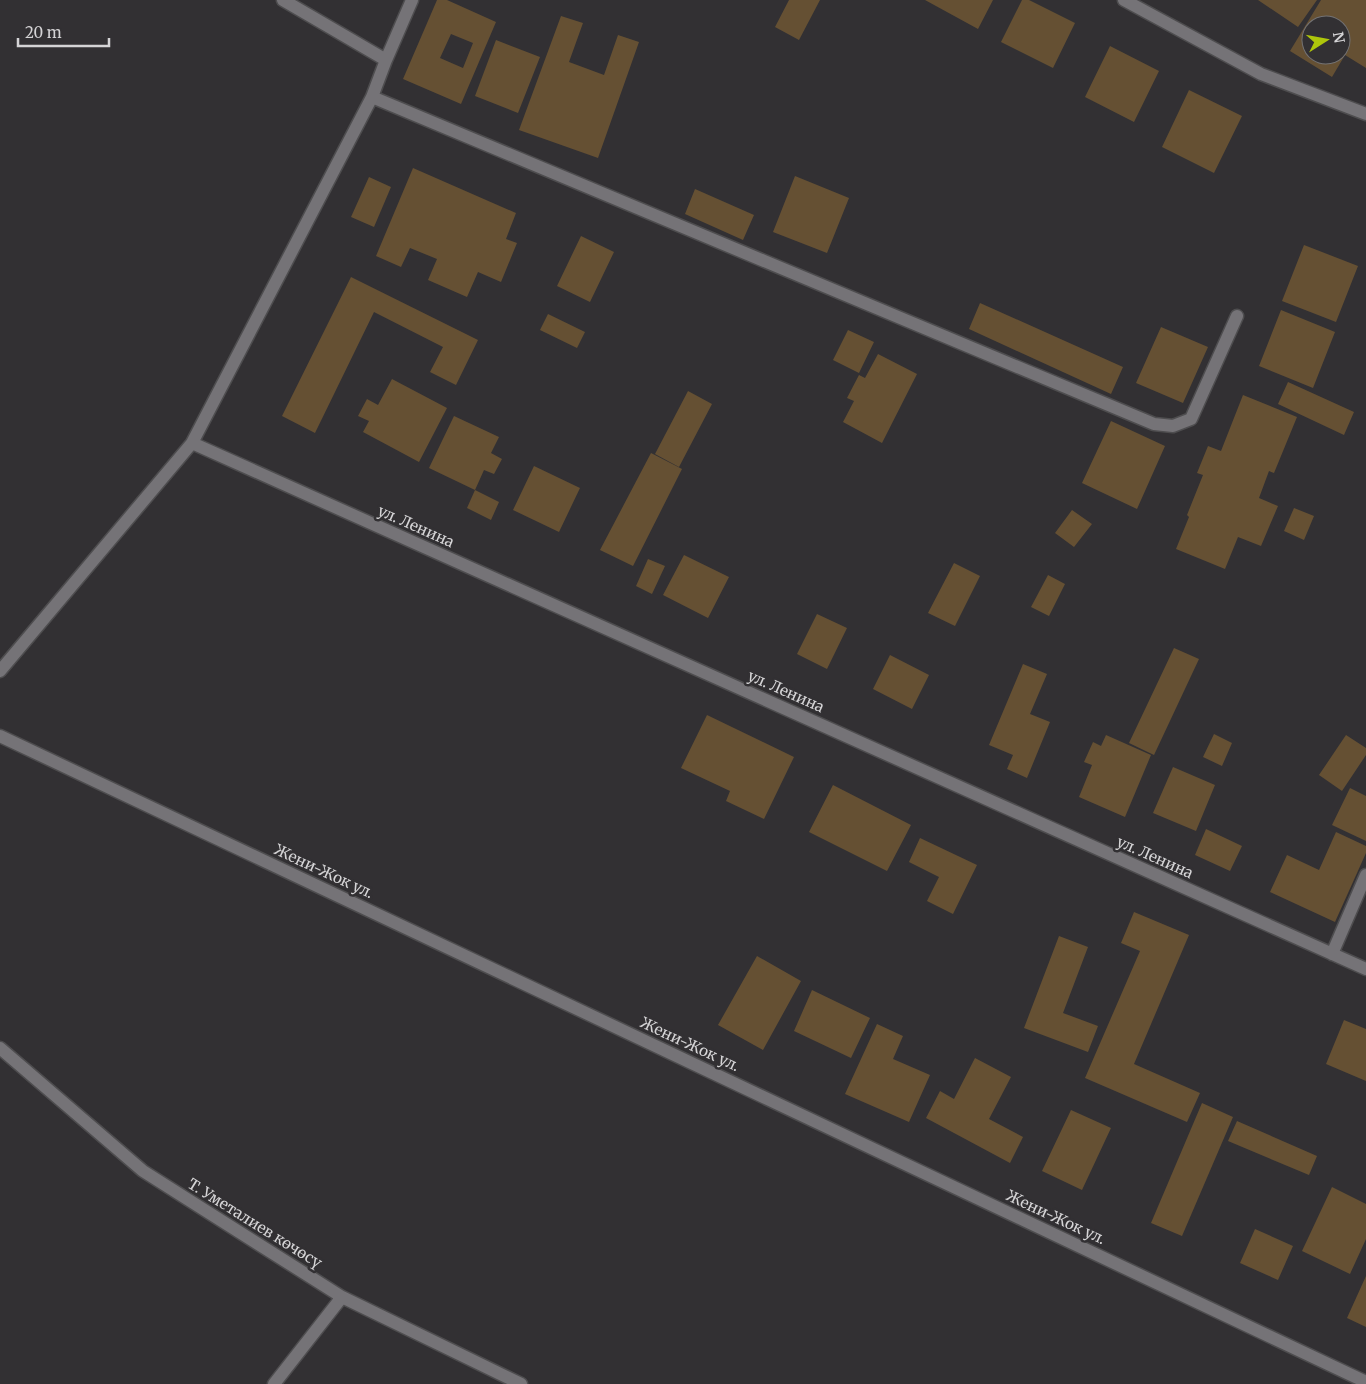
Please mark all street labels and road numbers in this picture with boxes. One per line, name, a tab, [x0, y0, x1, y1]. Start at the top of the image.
street label: ул. Ленина	[375, 501, 457, 551]
street label: ул. Ленина	[745, 666, 827, 716]
street label: ул. Ленина	[1114, 832, 1196, 882]
street label: Жени-Жок ул.	[271, 840, 377, 902]
street label: Жени-Жок ул.	[637, 1013, 743, 1075]
street label: Т. Уметалиев көчөсү	[184, 1174, 326, 1272]
street label: Жени-Жок ул.	[1003, 1186, 1109, 1248]

